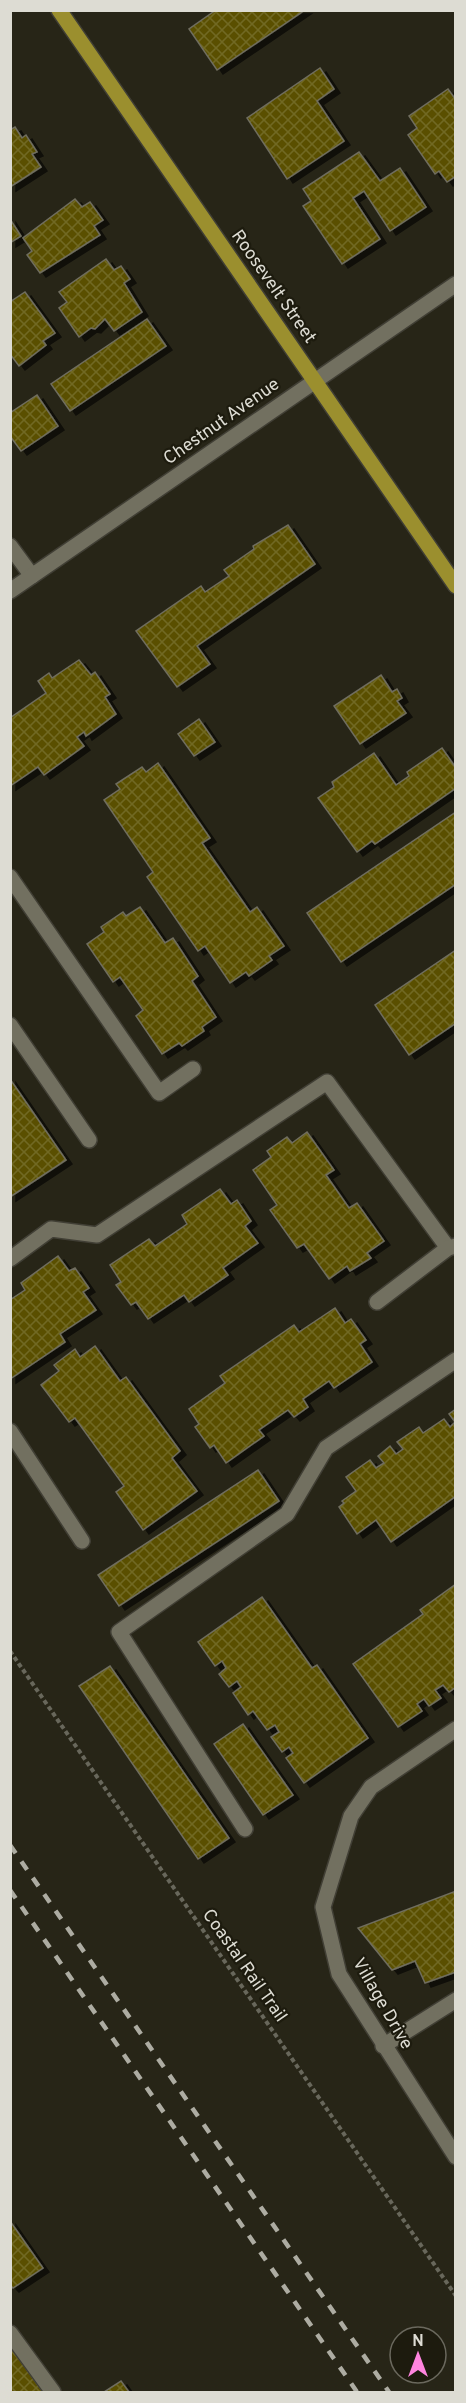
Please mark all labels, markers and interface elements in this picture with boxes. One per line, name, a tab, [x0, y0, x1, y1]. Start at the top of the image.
street label: Roosevelt Street	[225, 226, 321, 348]
street label: Chestnut Avenue	[159, 373, 285, 471]
street label: Coastal Rail Trail	[196, 1905, 292, 2027]
street label: Village Drive	[347, 1954, 417, 2054]
north arrow	[388, 2325, 448, 2385]
text: N	[412, 2332, 424, 2352]

